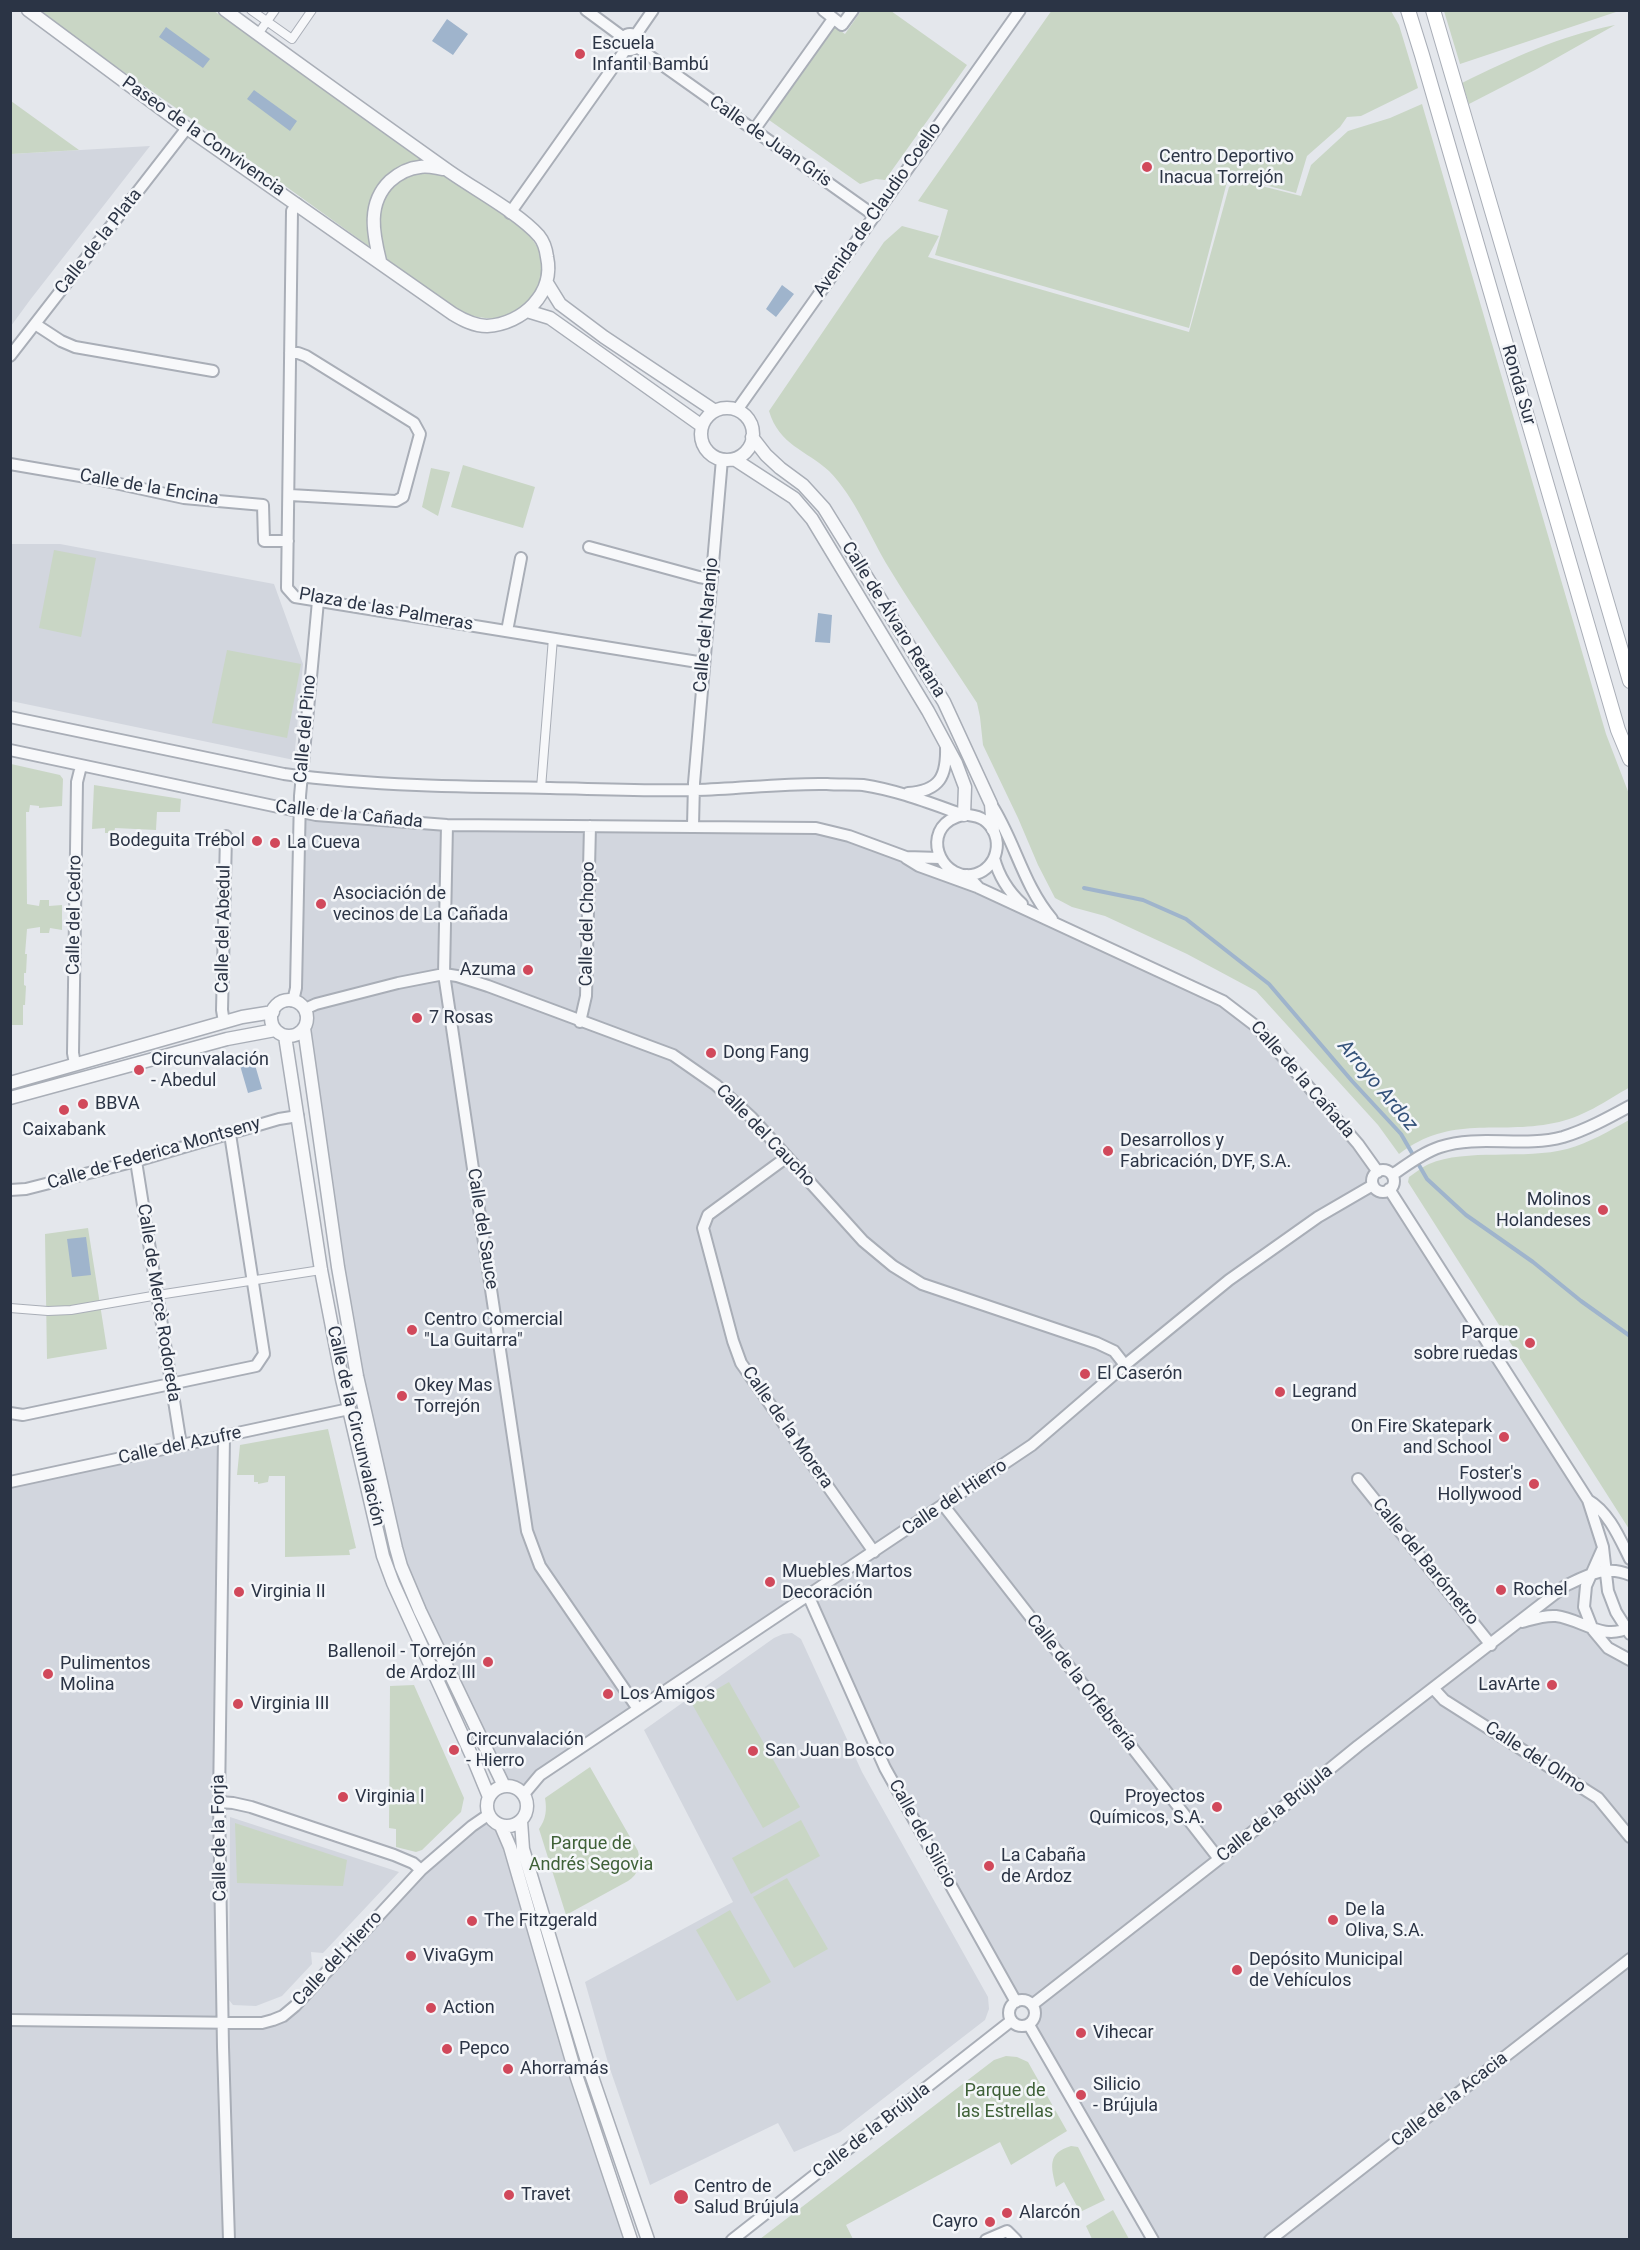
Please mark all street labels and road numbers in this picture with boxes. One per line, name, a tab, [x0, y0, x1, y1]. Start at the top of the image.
street label: Paseo de la Convivencia	[117, 72, 289, 202]
street label: Calle de Juan Gris	[705, 92, 835, 192]
street label: Avenida de Claudio Coello	[810, 119, 946, 301]
street label: Calle de la Plata	[51, 185, 147, 299]
street label: Ronda Sur	[1496, 342, 1540, 428]
street label: Calle de la Encina	[78, 465, 220, 511]
street label: Calle de Álvaro Retana	[836, 538, 950, 702]
street label: Calle del Naranjo	[690, 557, 724, 693]
street label: Plaza de las Palmeras	[297, 584, 475, 636]
street label: Calle del Pino	[291, 674, 321, 784]
street label: Calle de la Cañada	[274, 797, 424, 833]
street label: Calle del Cedro	[63, 855, 87, 975]
street label: Calle del Chopo	[576, 861, 600, 987]
street label: Calle del Abedul	[212, 864, 236, 994]
street label: Calle de la Cañada	[1245, 1017, 1359, 1143]
street label: Calle del Caucho	[711, 1080, 819, 1192]
street label: Calle de Federica Montseny	[45, 1113, 263, 1195]
street label: Calle del Sauce	[462, 1167, 502, 1291]
street label: Calle de Mercè Rodoreda	[132, 1202, 184, 1404]
street label: Calle de la Circunvalación	[321, 1324, 389, 1528]
street label: Calle de la Morera	[737, 1363, 837, 1493]
street label: Calle del Azufre	[117, 1422, 243, 1470]
street label: Calle del Hierro	[898, 1455, 1012, 1541]
street label: Calle del Barómetro	[1367, 1494, 1483, 1630]
street label: Calle de la Orfebrería	[1021, 1610, 1141, 1756]
street label: Calle del Olmo	[1481, 1717, 1589, 1799]
street label: Calle de la Brújula	[1213, 1761, 1337, 1867]
street label: Calle de la Forja	[208, 1774, 232, 1902]
street label: Calle del Silicio	[883, 1776, 961, 1892]
street label: Calle del Hierro	[289, 1907, 387, 2011]
street label: Calle de la Acacia	[1388, 2048, 1512, 2152]
street label: Calle de la Brújula	[809, 2079, 935, 2183]

